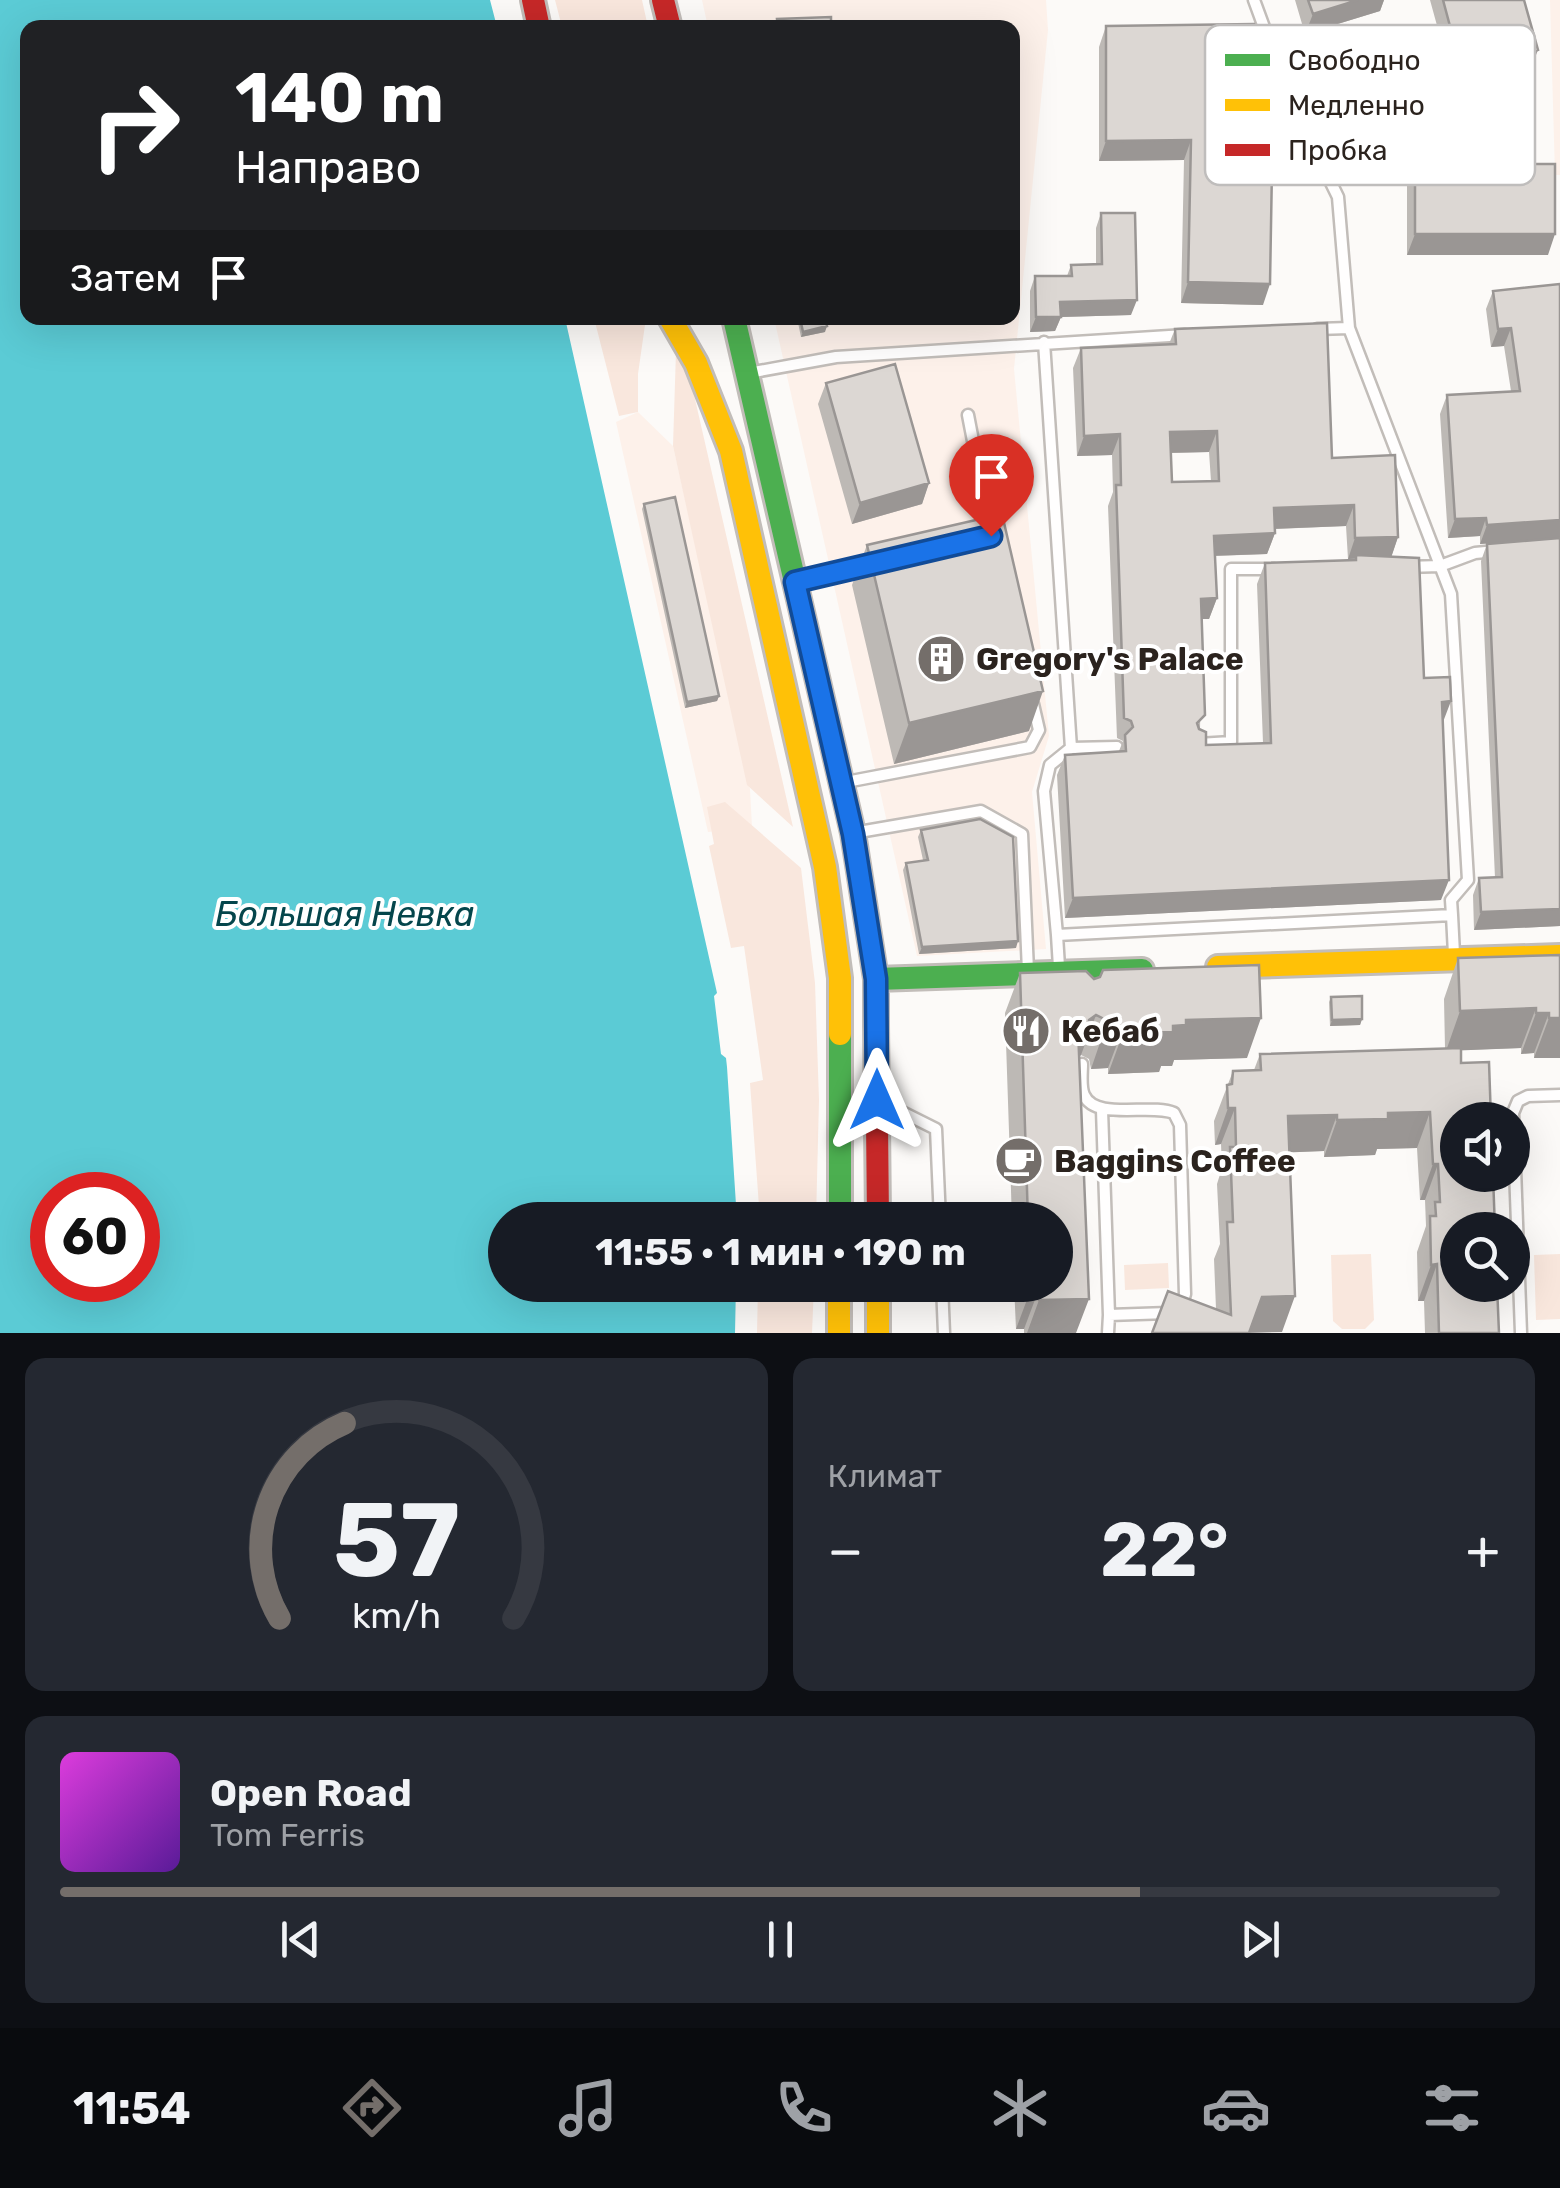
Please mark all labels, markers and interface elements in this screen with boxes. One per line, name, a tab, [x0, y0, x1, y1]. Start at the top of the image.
legend	[1205, 25, 1535, 185]
text: Свободно	[1288, 44, 1421, 77]
text: 140 m	[235, 57, 444, 140]
icon: right	[70, 60, 200, 190]
text: Медленно	[1288, 89, 1425, 122]
text: Пробка	[1288, 134, 1388, 167]
text: Направо	[235, 141, 421, 194]
icon: arrive	[201, 250, 256, 305]
text: Затем	[70, 255, 181, 301]
pin	[949, 434, 1034, 537]
icon: arrive	[964, 449, 1019, 504]
building icon: Gregory's Palace	[915, 633, 967, 685]
place label: Gregory's Palace	[976, 640, 1244, 678]
water label: Большая Невка	[215, 893, 475, 935]
restaurant icon: Кебаб	[1000, 1005, 1052, 1057]
place label: Кебаб	[1061, 1012, 1160, 1050]
position arrow	[825, 1048, 929, 1152]
map controls	[1440, 1102, 1530, 1302]
button: sound	[1440, 1102, 1530, 1192]
cafe icon: Baggins Coffee	[993, 1135, 1045, 1187]
place label: Baggins Coffee	[1054, 1142, 1296, 1180]
speed limit sign: 60	[30, 1172, 160, 1302]
button: search	[1440, 1212, 1530, 1302]
text: 11:55 · 1 мин · 190 m	[595, 1229, 966, 1275]
text: Климат	[828, 1457, 942, 1495]
text: 57	[333, 1479, 460, 1602]
text: 22°	[1100, 1506, 1229, 1595]
text: −	[828, 1518, 863, 1583]
text: +	[1466, 1518, 1500, 1583]
text: km/h	[352, 1595, 441, 1637]
text: Open Road	[210, 1770, 412, 1816]
text: Tom Ferris	[210, 1816, 365, 1854]
icon: previous	[273, 1912, 328, 1967]
icon: pause	[753, 1912, 808, 1967]
icon: next	[1233, 1912, 1288, 1967]
icon: directions	[337, 2073, 407, 2143]
icon: music	[553, 2073, 623, 2143]
icon: phone	[769, 2073, 839, 2143]
icon: climate	[985, 2073, 1055, 2143]
icon: car	[1201, 2073, 1271, 2143]
icon: filters	[1417, 2073, 1487, 2143]
text: 11:54	[73, 2082, 191, 2135]

